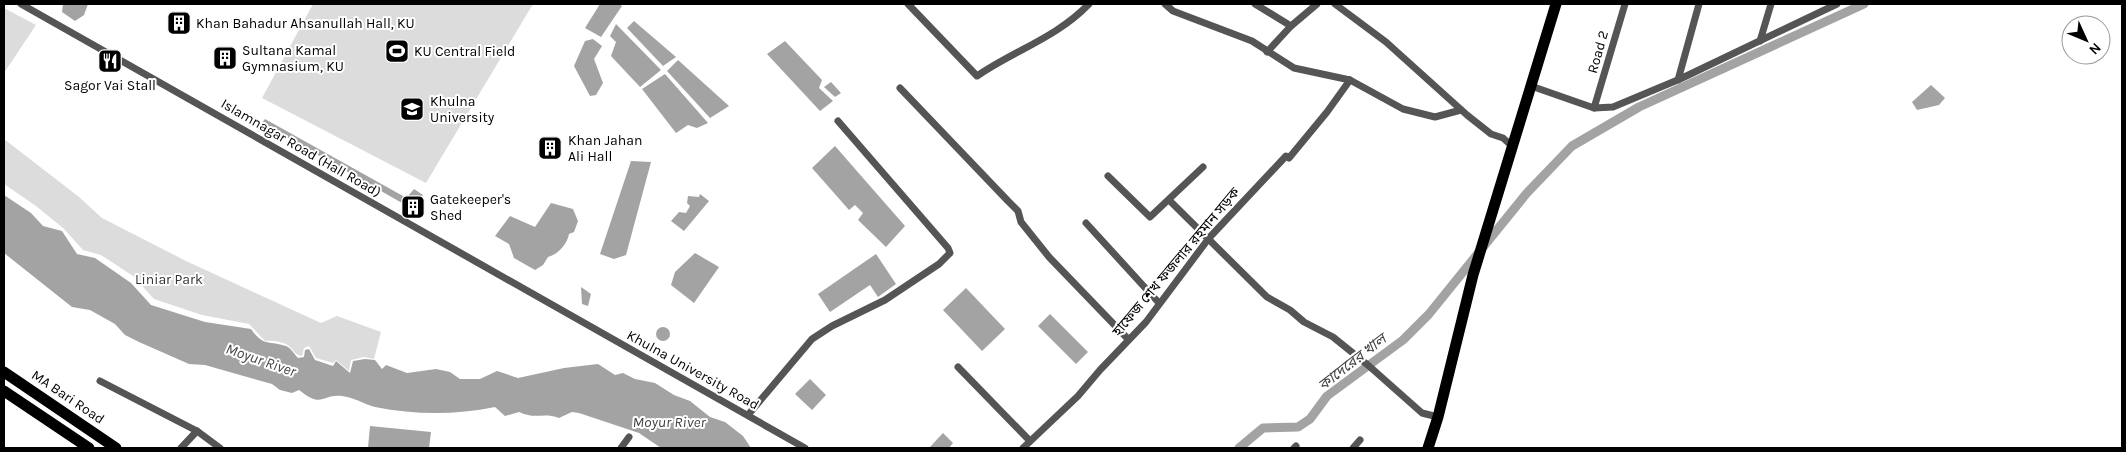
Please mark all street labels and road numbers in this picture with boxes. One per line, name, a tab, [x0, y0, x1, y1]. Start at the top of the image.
street label: Road 2	[1584, 29, 1612, 75]
street label: Islamnagar Road (Hall Road)	[218, 95, 384, 201]
street label: হাফেজ শেখ ফজলার রহমান সড়ক	[1108, 184, 1244, 341]
street label: Khulna University Road	[624, 327, 762, 413]
street label: MA Bari Road	[28, 366, 108, 428]

